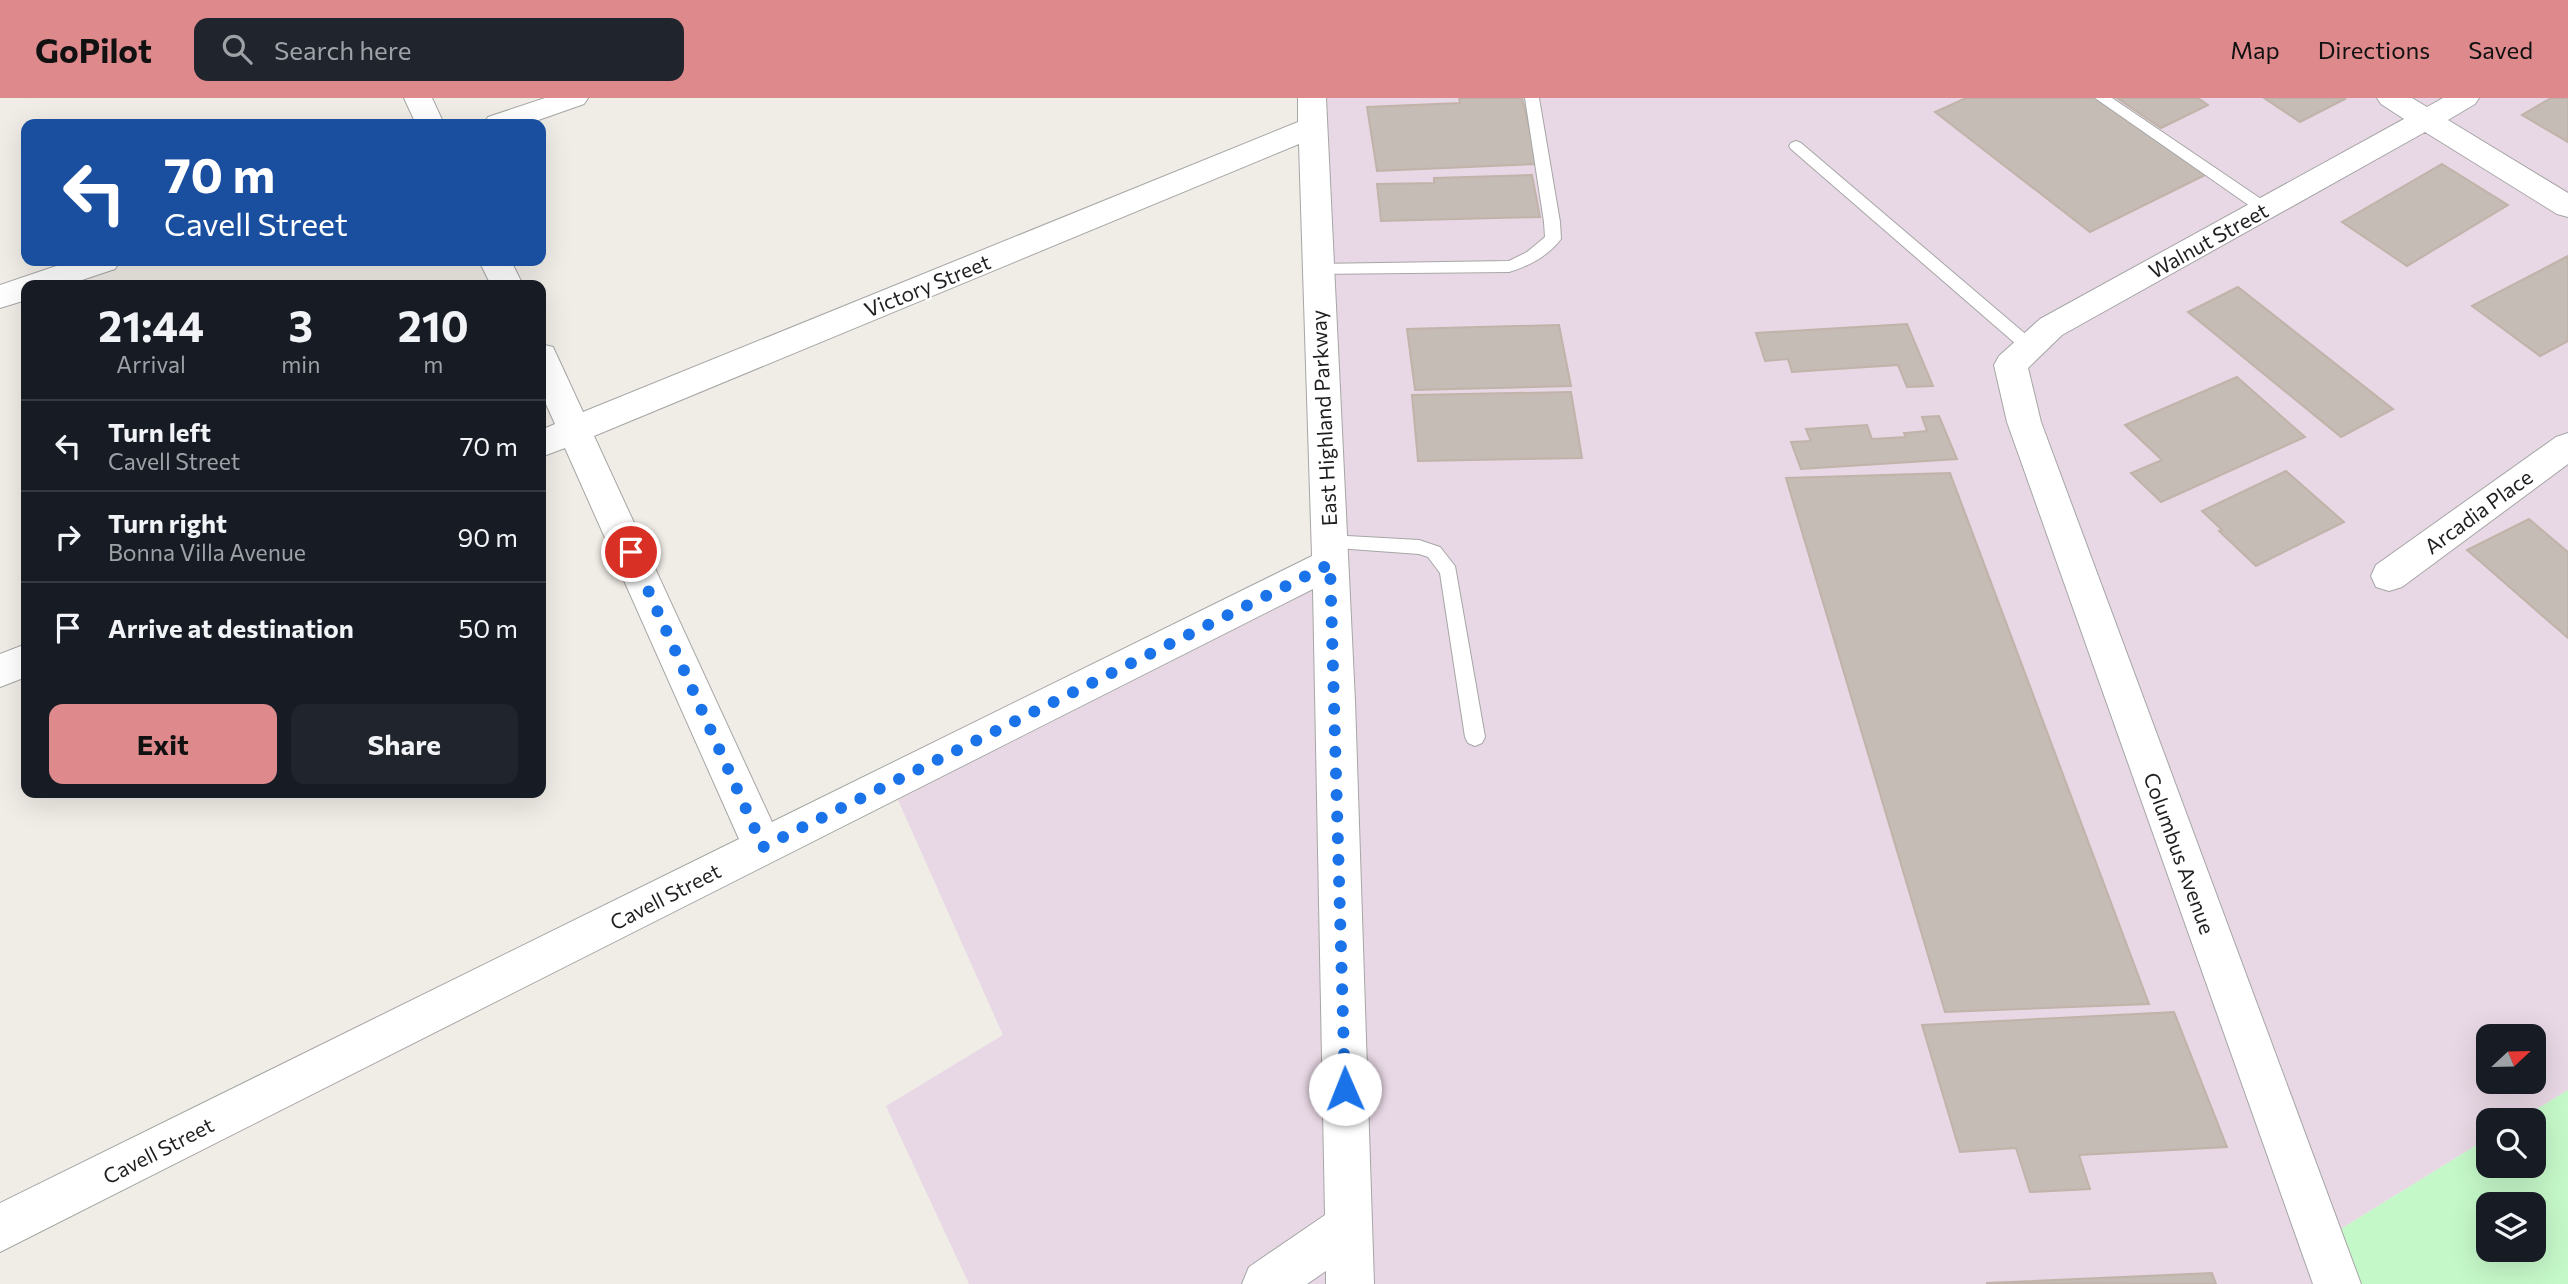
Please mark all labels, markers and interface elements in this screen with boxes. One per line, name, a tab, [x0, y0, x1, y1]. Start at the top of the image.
search box	[194, 18, 684, 81]
text: GoPilot	[35, 29, 152, 70]
icon: search	[218, 30, 256, 68]
text: Search here	[274, 34, 411, 65]
text: Map	[2230, 35, 2280, 64]
text: Directions	[2318, 35, 2430, 64]
text: Saved	[2468, 35, 2533, 64]
text: 70 m	[164, 143, 275, 203]
icon: left	[49, 147, 140, 238]
street label: Walnut Street	[2144, 197, 2272, 283]
text: Cavell Street	[164, 203, 348, 243]
street label: Victory Street	[860, 248, 994, 322]
text: 21:44	[98, 299, 204, 351]
text: 3	[289, 299, 313, 351]
text: 210	[398, 299, 469, 351]
street label: East Highland Parkway	[1305, 309, 1341, 527]
text: Arrival	[116, 350, 186, 378]
text: min	[281, 350, 320, 378]
text: m	[423, 350, 443, 378]
text: Turn left	[108, 416, 211, 447]
icon: left	[49, 427, 87, 465]
text: 70 m	[460, 430, 518, 461]
text: Cavell Street	[108, 447, 240, 475]
street label: Arcadia Place	[2419, 463, 2537, 559]
text: Turn right	[108, 507, 227, 538]
icon: right	[49, 518, 87, 556]
text: 90 m	[458, 521, 518, 552]
pin	[601, 522, 661, 582]
icon: arrive	[612, 533, 650, 571]
text: Bonna Villa Avenue	[108, 538, 306, 566]
icon: arrive	[49, 609, 87, 647]
text: Arrive at destination	[108, 612, 354, 643]
text: 50 m	[458, 612, 518, 643]
button: Exit	[49, 704, 277, 784]
button: Share	[291, 704, 518, 784]
street label: Columbus Avenue	[2139, 769, 2221, 937]
street label: Cavell Street	[606, 857, 724, 935]
north arrow	[2476, 1024, 2546, 1094]
map controls	[2476, 1024, 2546, 1262]
position arrow	[1308, 1052, 1382, 1126]
button: search	[2476, 1108, 2546, 1178]
street label: Cavell Street	[99, 1111, 217, 1189]
button: layers	[2476, 1192, 2546, 1262]

